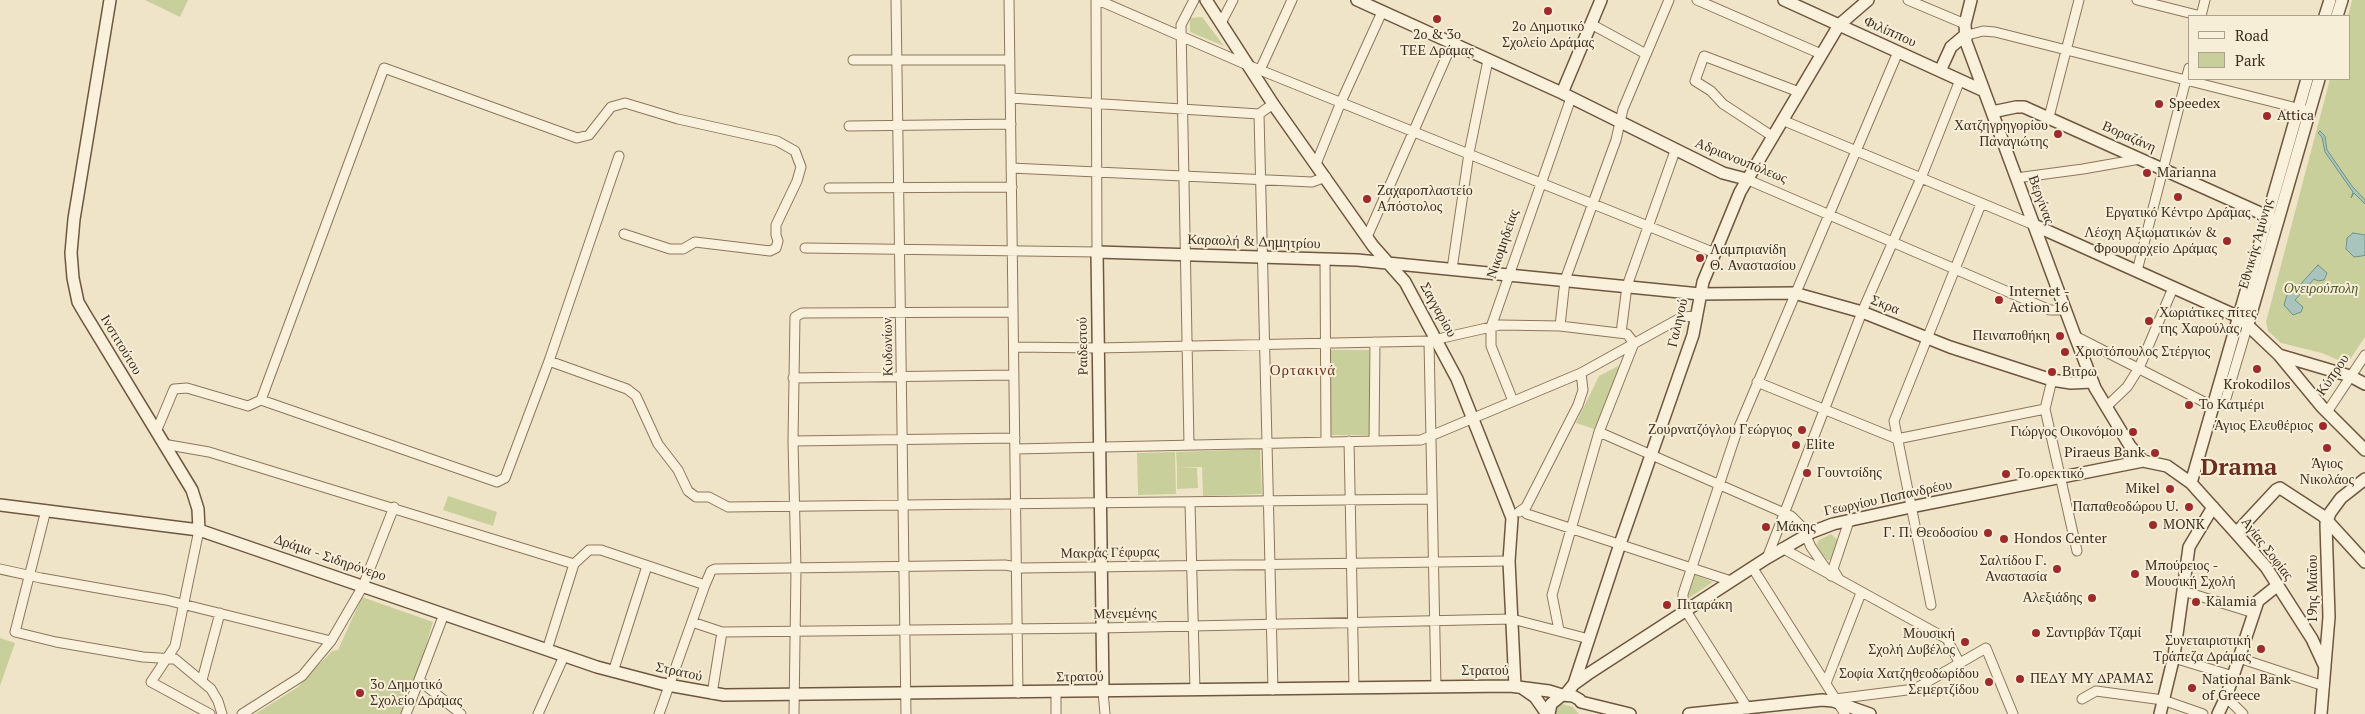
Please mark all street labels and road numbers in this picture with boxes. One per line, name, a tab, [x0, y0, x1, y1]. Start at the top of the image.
street label: Φιλίππου	[1861, 13, 1919, 51]
street label: Βοραζάνη	[2100, 118, 2158, 156]
street label: Αδριανουπόλεως	[1692, 135, 1790, 187]
street label: Βεργίνας	[2024, 173, 2058, 227]
street label: Εθνικής Αμύνης	[2235, 197, 2277, 291]
street label: Νικομηδείας	[1483, 207, 1523, 281]
street label: Καραολή & Δημητρίου	[1187, 231, 1321, 253]
street label: Σαγγαρίου	[1416, 280, 1460, 340]
street label: Σκρα	[1868, 292, 1902, 318]
street label: Γαληνού	[1664, 297, 1692, 349]
street label: Ινστιτούτου	[97, 312, 145, 378]
street label: Ραιδεστού	[1074, 317, 1092, 375]
street label: Κυδωνίων	[879, 318, 897, 376]
street label: Κύπρου	[2313, 351, 2353, 399]
street label: Γεωργίου Παπανδρέου	[1822, 476, 1954, 520]
street label: Αγίας Σοφίας	[2237, 514, 2297, 584]
street label: Δράμα - Σιδηρόνερο	[272, 531, 388, 585]
street label: Μακράς Γέφυρας	[1060, 544, 1160, 562]
street label: 19ης Μαΐου	[2305, 555, 2321, 623]
street label: Μενεμένης	[1093, 605, 1157, 623]
street label: Στρατού	[654, 659, 704, 685]
street label: Στρατού	[1461, 663, 1509, 679]
street label: Στρατού	[1056, 668, 1104, 686]

